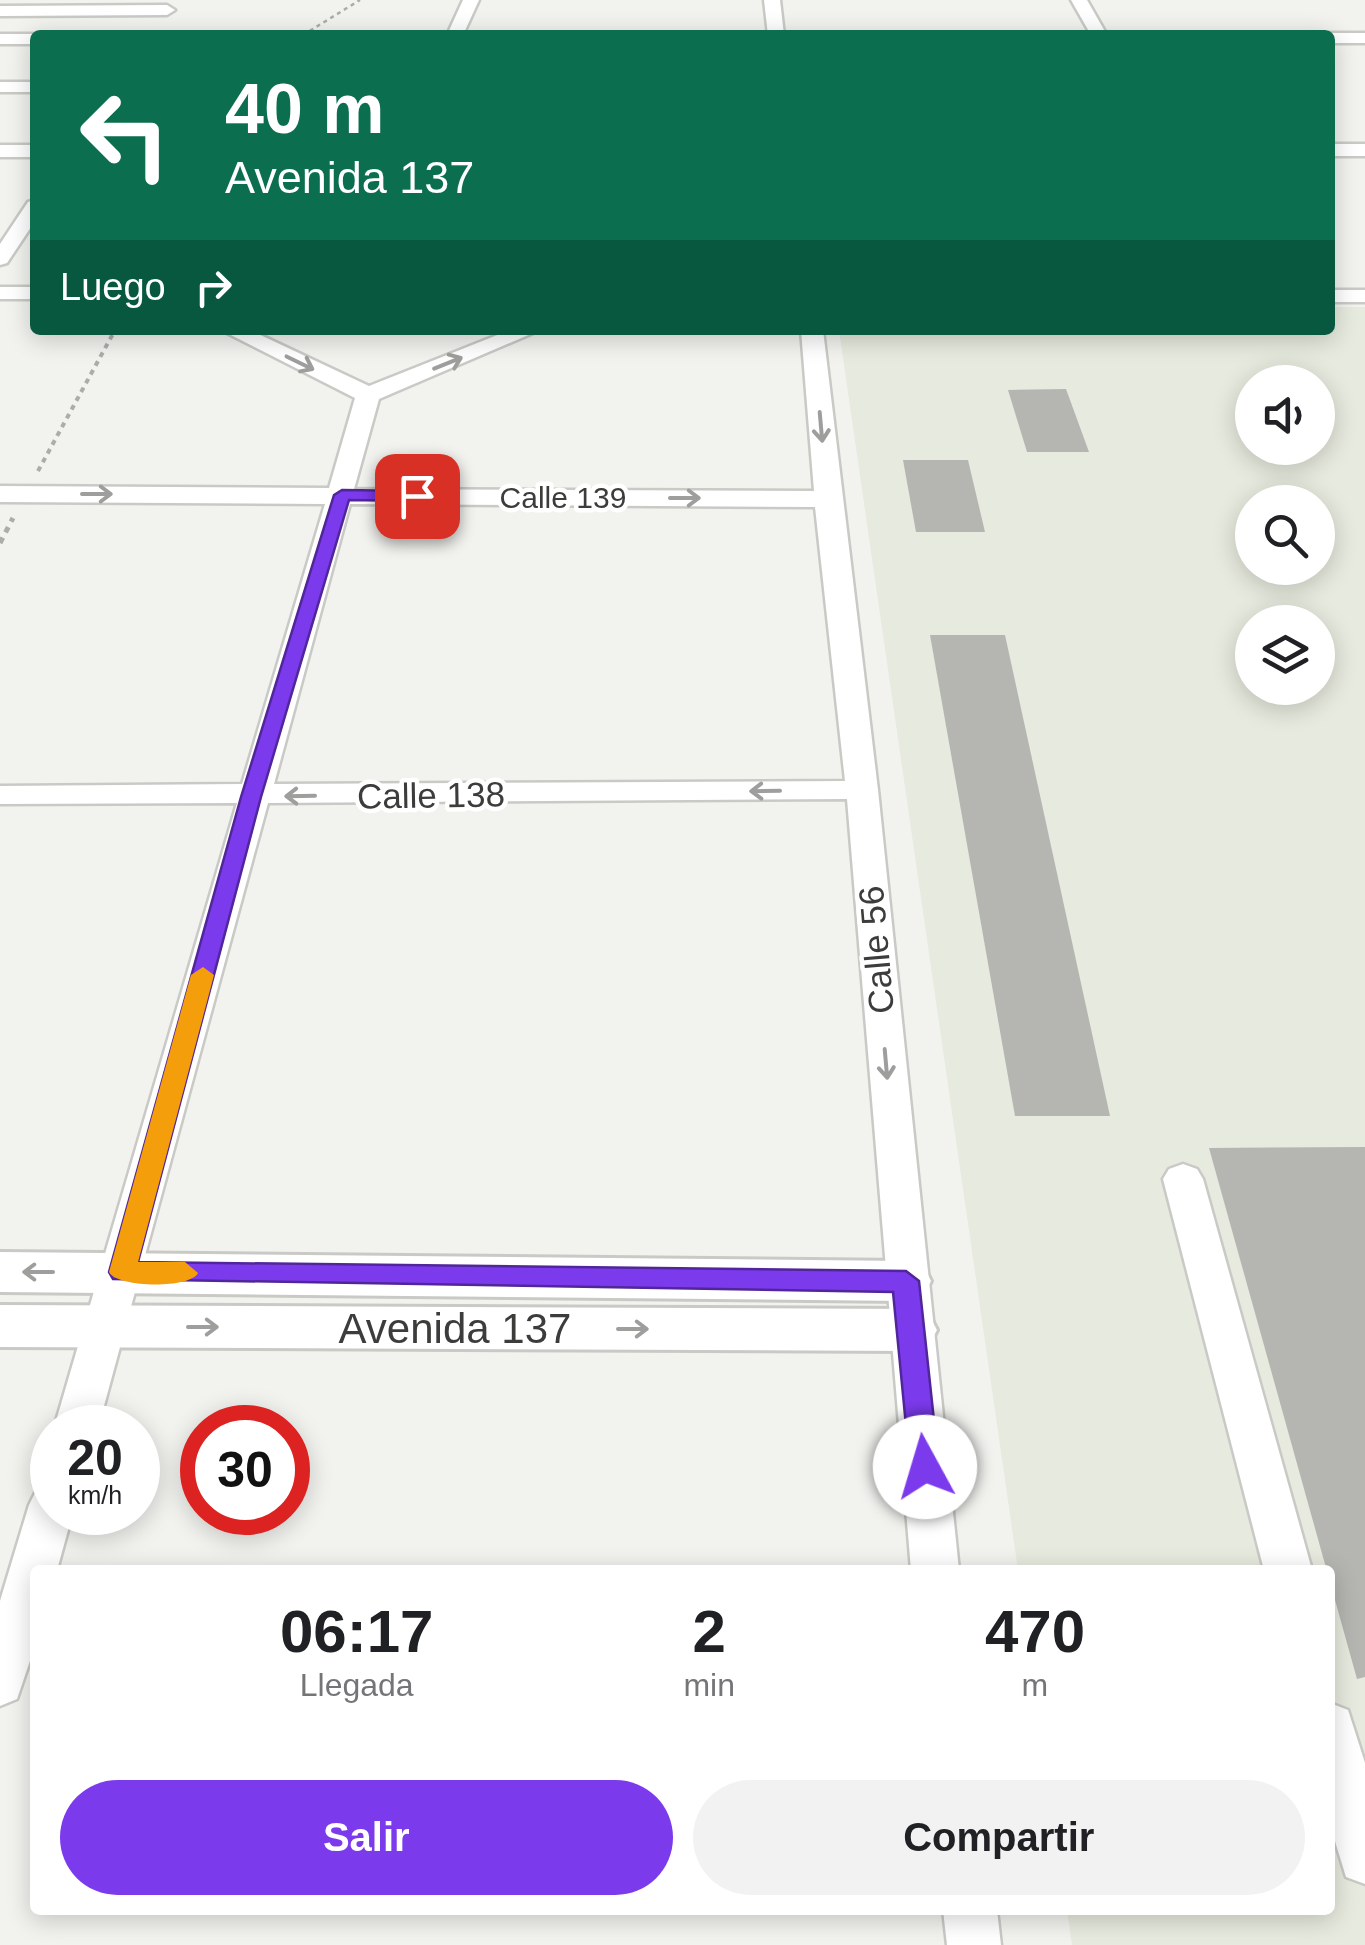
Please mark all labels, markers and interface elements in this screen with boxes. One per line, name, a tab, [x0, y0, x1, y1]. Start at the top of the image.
icon: left	[60, 70, 190, 200]
text: 40 m	[225, 70, 385, 148]
text: Avenida 137	[225, 152, 474, 203]
icon: right	[186, 260, 241, 315]
text: Luego	[60, 266, 166, 308]
one-way arrow	[433, 352, 463, 370]
one-way arrow	[284, 354, 314, 373]
map controls	[1235, 365, 1335, 705]
button: sound	[1235, 365, 1335, 465]
one-way arrow	[811, 411, 830, 443]
pin	[375, 454, 460, 539]
icon: arrive	[390, 469, 445, 524]
street label: Calle 139	[500, 481, 626, 514]
one-way arrow	[80, 484, 113, 504]
button: search	[1235, 485, 1335, 585]
one-way arrow	[668, 488, 700, 508]
button: layers	[1235, 605, 1335, 705]
street label: Calle 138	[357, 774, 505, 816]
one-way arrow	[749, 782, 782, 800]
one-way arrow	[284, 786, 316, 806]
street label: Calle 56	[851, 884, 901, 1016]
one-way arrow	[877, 1047, 896, 1079]
one-way arrow	[23, 1262, 56, 1282]
street label: Avenida 137	[339, 1305, 571, 1352]
one-way arrow	[186, 1318, 218, 1337]
one-way arrow	[616, 1320, 648, 1338]
speed limit sign: 30	[180, 1405, 310, 1535]
position arrow	[873, 1415, 977, 1519]
text: 20	[67, 1430, 123, 1486]
text: km/h	[68, 1481, 122, 1509]
text: 06:17	[280, 1598, 433, 1665]
text: 2	[692, 1598, 726, 1665]
text: 470	[985, 1598, 1085, 1665]
text: Llegada	[300, 1667, 414, 1703]
text: min	[683, 1667, 735, 1703]
text: m	[1022, 1667, 1048, 1703]
button: Salir	[60, 1780, 673, 1895]
button: Compartir	[693, 1780, 1305, 1895]

